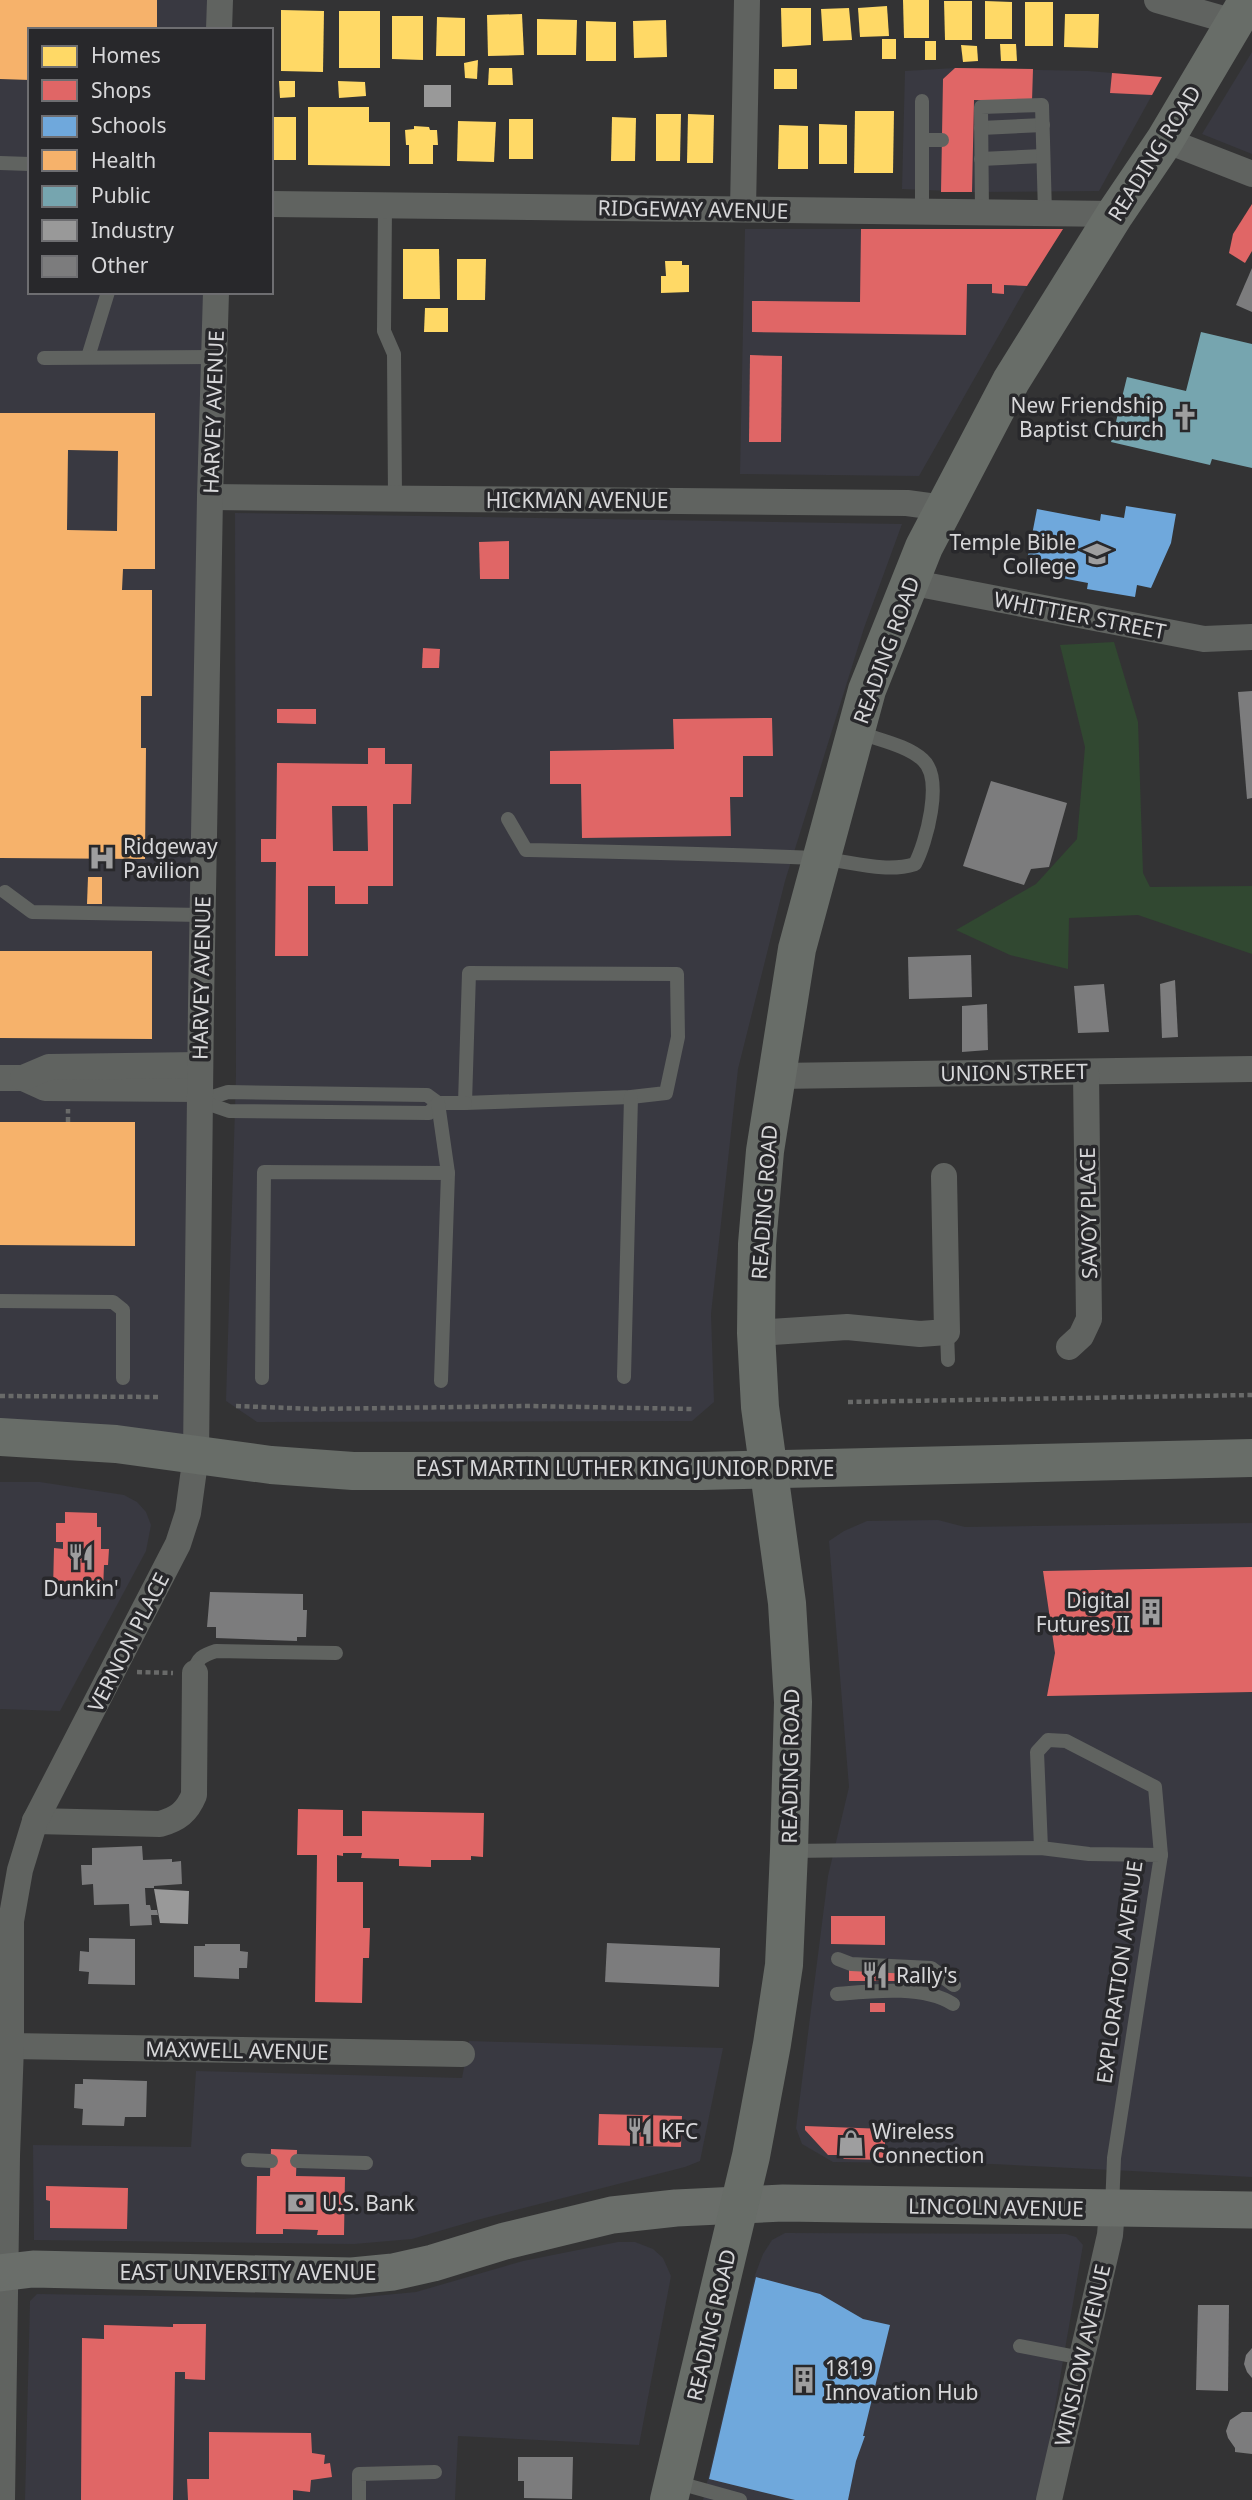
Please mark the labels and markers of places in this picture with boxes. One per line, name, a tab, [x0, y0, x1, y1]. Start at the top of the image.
place label: New Friendship Baptist Church	[1011, 391, 1164, 443]
church icon: New Friendship Baptist Church	[1170, 402, 1200, 432]
place label: Temple Bible College	[949, 528, 1076, 580]
school or university icon: Temple Bible College	[1082, 539, 1112, 569]
place label: Ridgeway Pavilion	[123, 832, 218, 884]
hospital icon: Ridgeway Pavilion	[87, 843, 117, 873]
restaurant icon: Dunkin'	[66, 1542, 96, 1572]
place label: Dunkin'	[43, 1574, 119, 1602]
place label: Digital Futures II	[1036, 1586, 1130, 1638]
building icon: Digital Futures II	[1136, 1597, 1166, 1627]
restaurant icon: Rally's	[860, 1960, 890, 1990]
place label: Rally's	[896, 1961, 957, 1989]
restaurant icon: KFC	[625, 2116, 655, 2146]
place label: KFC	[661, 2117, 698, 2145]
place label: Wireless Connection	[872, 2117, 985, 2169]
shop icon: Wireless Connection	[836, 2128, 866, 2158]
bank icon: U.S. Bank	[286, 2188, 316, 2218]
place label: U.S. Bank	[322, 2189, 416, 2217]
place label: 1819 Innovation Hub	[825, 2354, 978, 2406]
building icon: 1819 Innovation Hub	[789, 2365, 819, 2395]

